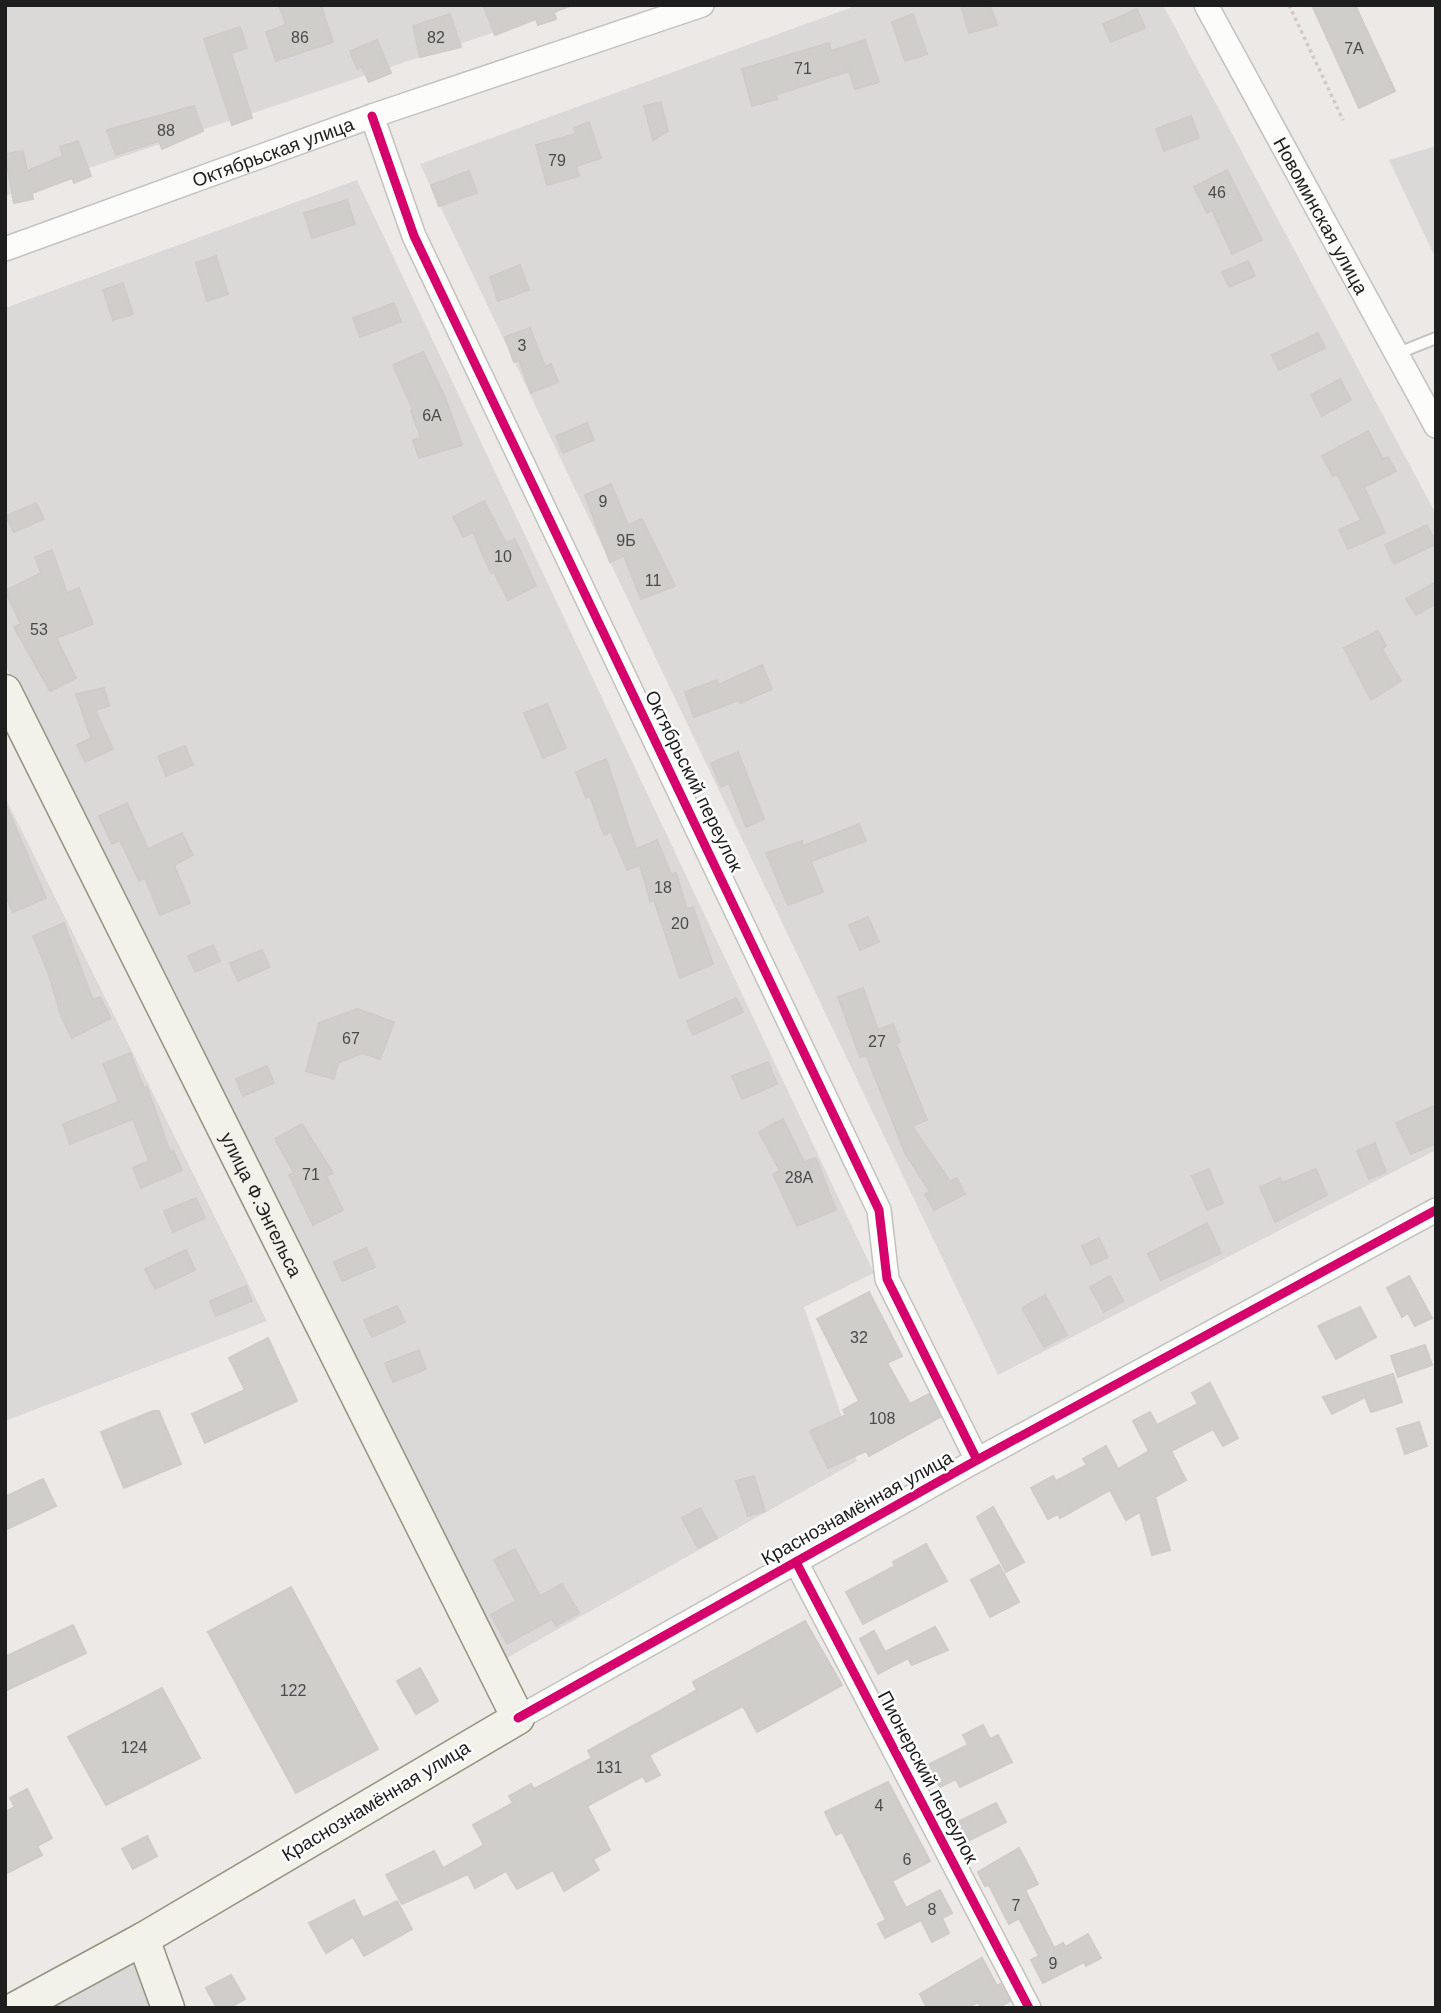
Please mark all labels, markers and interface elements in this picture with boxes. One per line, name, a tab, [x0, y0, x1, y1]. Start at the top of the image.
house number: 86	[291, 29, 309, 46]
house number: 82	[427, 29, 445, 46]
house number: 7А	[1344, 40, 1364, 57]
house number: 71	[794, 60, 812, 77]
street label: Октябрьская улица	[189, 113, 357, 191]
house number: 88	[157, 122, 175, 139]
street label: Новоминская улица	[1270, 134, 1373, 298]
house number: 79	[548, 152, 566, 169]
house number: 46	[1208, 184, 1226, 201]
house number: 3	[518, 337, 527, 354]
house number: 6А	[422, 407, 442, 424]
house number: 9	[599, 493, 608, 510]
house number: 9Б	[616, 532, 636, 549]
house number: 10	[494, 548, 512, 565]
house number: 11	[645, 572, 661, 589]
house number: 53	[30, 621, 48, 638]
street label: Октябрьский переулок	[641, 687, 747, 876]
house number: 18	[654, 879, 672, 896]
house number: 20	[671, 915, 689, 932]
house number: 67	[342, 1030, 360, 1047]
house number: 27	[868, 1033, 886, 1050]
street label: улица Ф.Энгельса	[217, 1129, 307, 1281]
house number: 71	[302, 1166, 320, 1183]
house number: 28А	[785, 1169, 814, 1186]
house number: 32	[850, 1329, 868, 1346]
house number: 108	[869, 1410, 895, 1427]
street label: Краснознамённая улица	[758, 1446, 957, 1569]
house number: 122	[280, 1682, 306, 1699]
street label: Пионерский переулок	[874, 1687, 983, 1867]
street label: Краснознамённая улица	[278, 1736, 474, 1865]
house number: 124	[121, 1739, 147, 1756]
house number: 131	[596, 1759, 622, 1776]
house number: 4	[875, 1797, 884, 1814]
house number: 6	[903, 1851, 912, 1868]
house number: 7	[1012, 1897, 1021, 1914]
house number: 8	[928, 1901, 937, 1918]
house number: 9	[1049, 1955, 1058, 1972]

